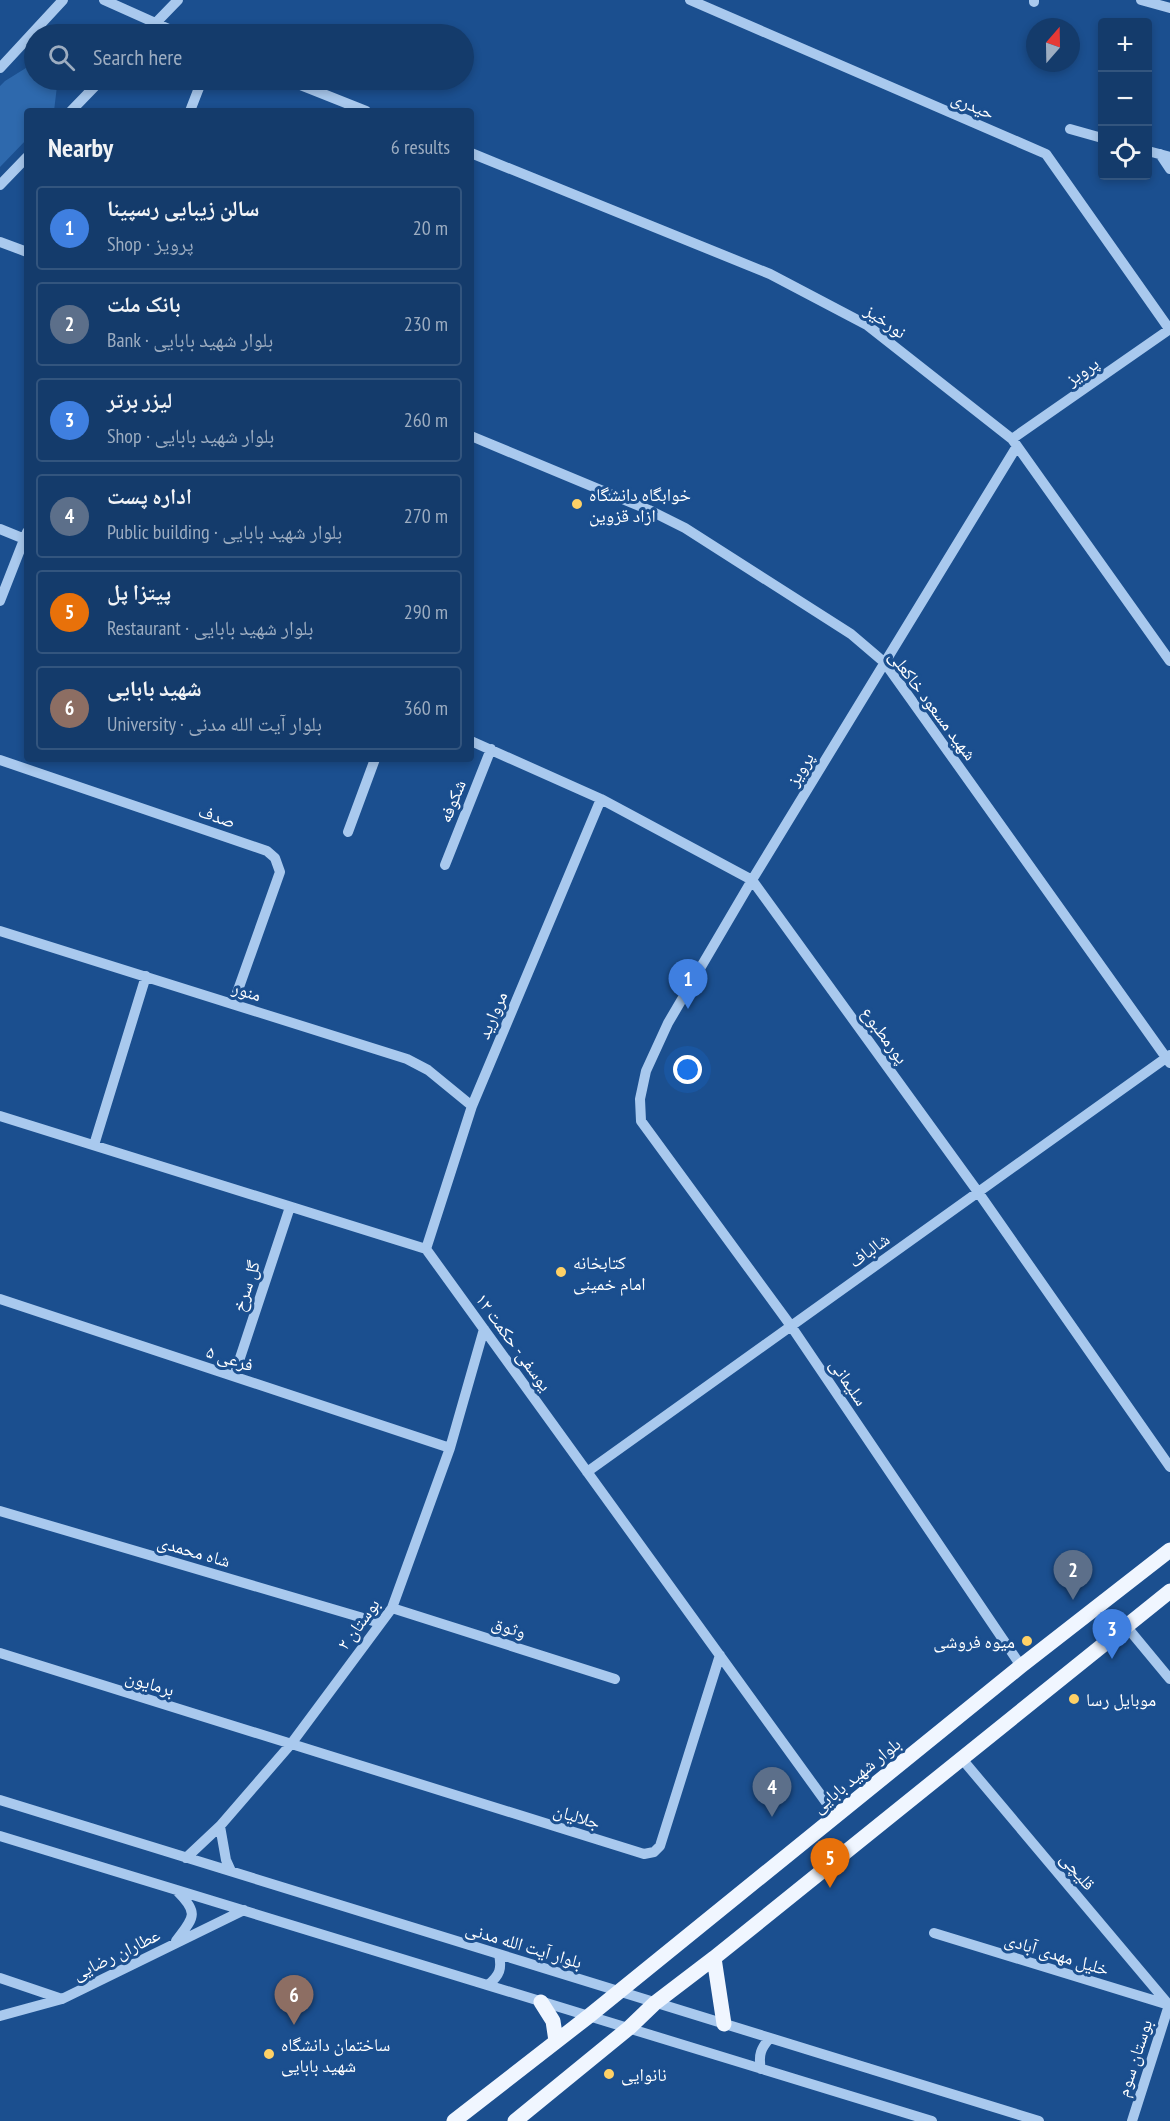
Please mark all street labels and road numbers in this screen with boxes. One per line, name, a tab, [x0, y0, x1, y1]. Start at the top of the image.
street label: حیدری	[948, 86, 998, 124]
street label: نورخیز	[860, 298, 911, 344]
street label: پرویز	[1060, 351, 1103, 391]
street label: شهید مسعود خاکعلی	[884, 645, 982, 765]
street label: پرویز	[781, 748, 819, 791]
street label: شکوفه	[433, 776, 471, 826]
street label: صدف	[195, 799, 239, 833]
street label: منور	[229, 975, 264, 1006]
street label: مروارید	[472, 988, 512, 1042]
street label: پورمطبوع	[856, 1002, 914, 1068]
street label: شالباف	[844, 1227, 894, 1273]
street label: گل سرخ	[227, 1257, 266, 1315]
street label: یوسفی- حکمت ۱۲	[471, 1289, 557, 1395]
street label: فرعی ۵	[204, 1340, 256, 1376]
street label: سلیمانی	[825, 1354, 873, 1410]
street label: شاه محمدی	[155, 1530, 233, 1572]
street label: بوستان ۲	[331, 1593, 385, 1655]
street label: وثوق	[489, 1611, 529, 1643]
street label: برمایون	[123, 1665, 177, 1701]
street label: بلوار شهید بابایی	[807, 1732, 905, 1818]
street label: جلالیان	[551, 1798, 603, 1834]
street label: قلیچی	[1055, 1847, 1101, 1895]
street label: بلوار آیت الله مدنی	[463, 1916, 585, 1974]
street label: عطاران رضایی	[68, 1923, 164, 1985]
street label: خلیل مهدی آبادی	[1002, 1927, 1112, 1981]
street label: بوستان سوم	[1111, 2017, 1158, 2100]

